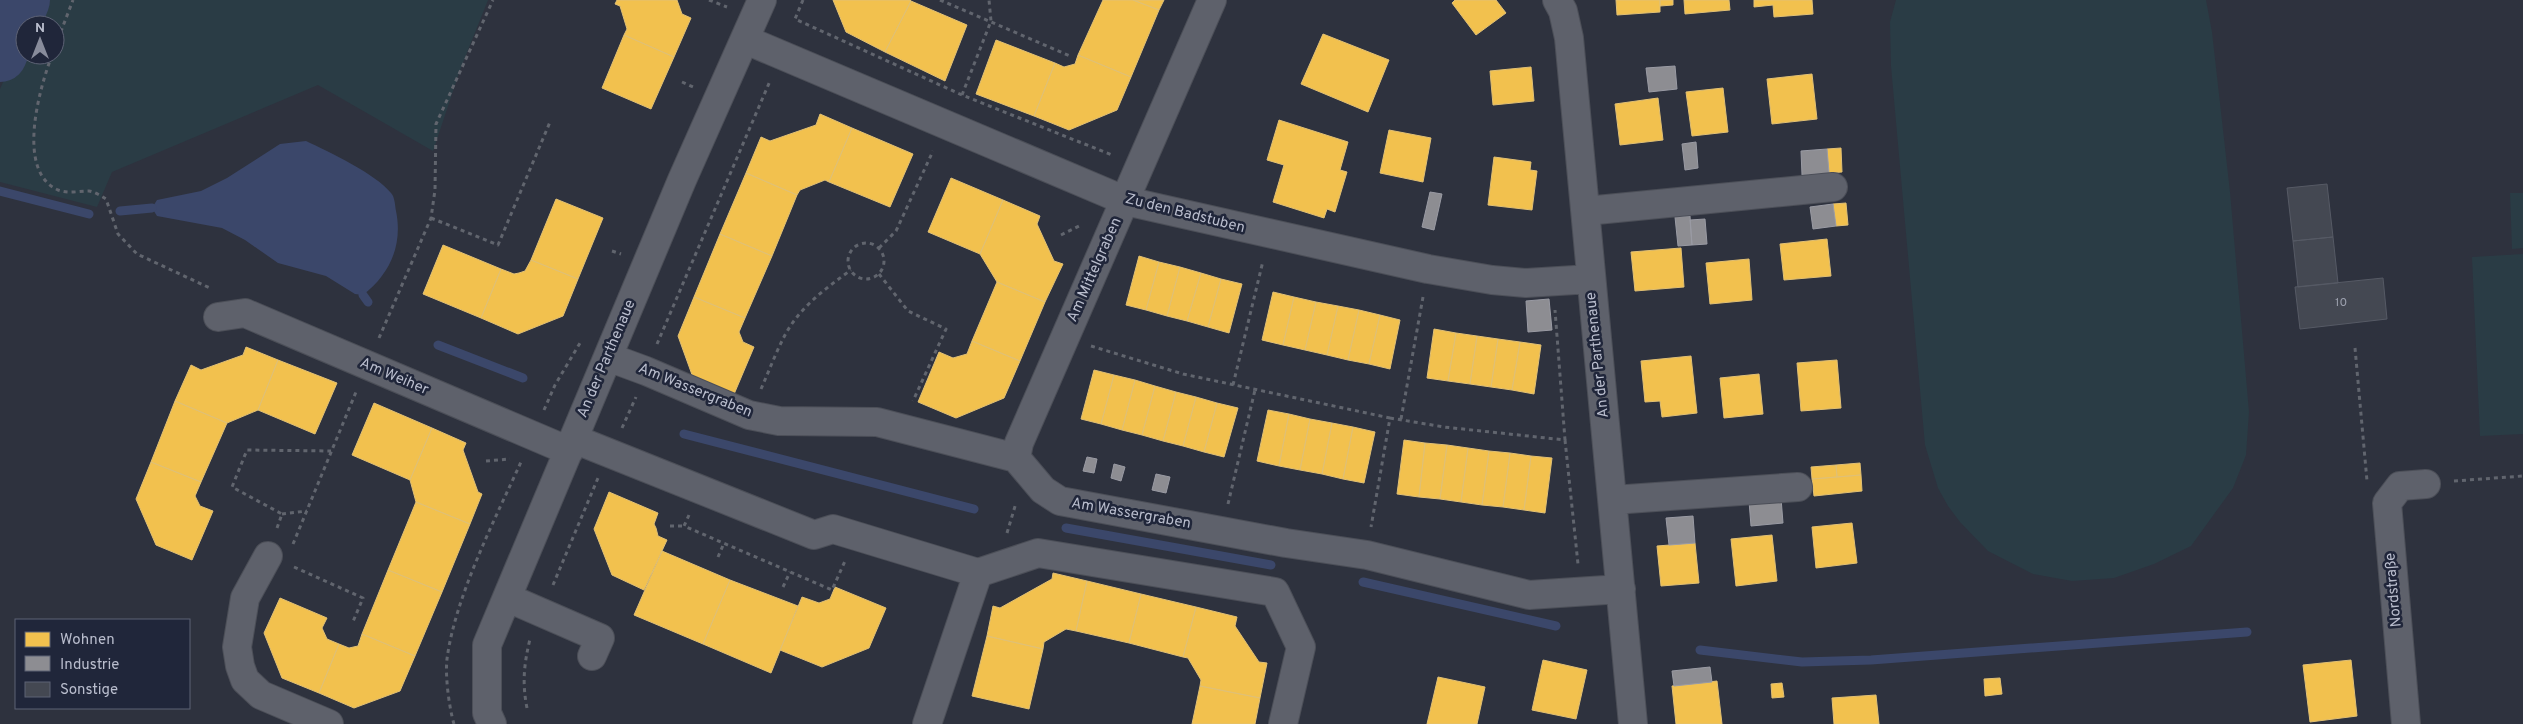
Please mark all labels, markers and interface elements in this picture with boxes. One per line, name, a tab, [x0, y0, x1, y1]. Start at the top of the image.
north arrow	[15, 15, 65, 65]
text: N	[35, 20, 45, 37]
street label: Zu den Badstuben	[1123, 190, 1247, 238]
street label: Am Mittelgraben	[1063, 215, 1127, 325]
street label: An der Parthenaue	[1582, 291, 1614, 419]
house number: 10	[2335, 295, 2347, 311]
street label: An der Parthenaue	[574, 297, 640, 421]
street label: Am Weiher	[357, 354, 431, 400]
street label: Am Wassergraben	[635, 360, 755, 422]
street label: Am Wassergraben	[1070, 494, 1192, 534]
street label: Nordstraße	[2381, 552, 2407, 628]
legend	[15, 619, 190, 709]
text: Wohnen	[60, 631, 115, 650]
text: Industrie	[60, 656, 119, 675]
text: Sonstige	[60, 681, 118, 700]

